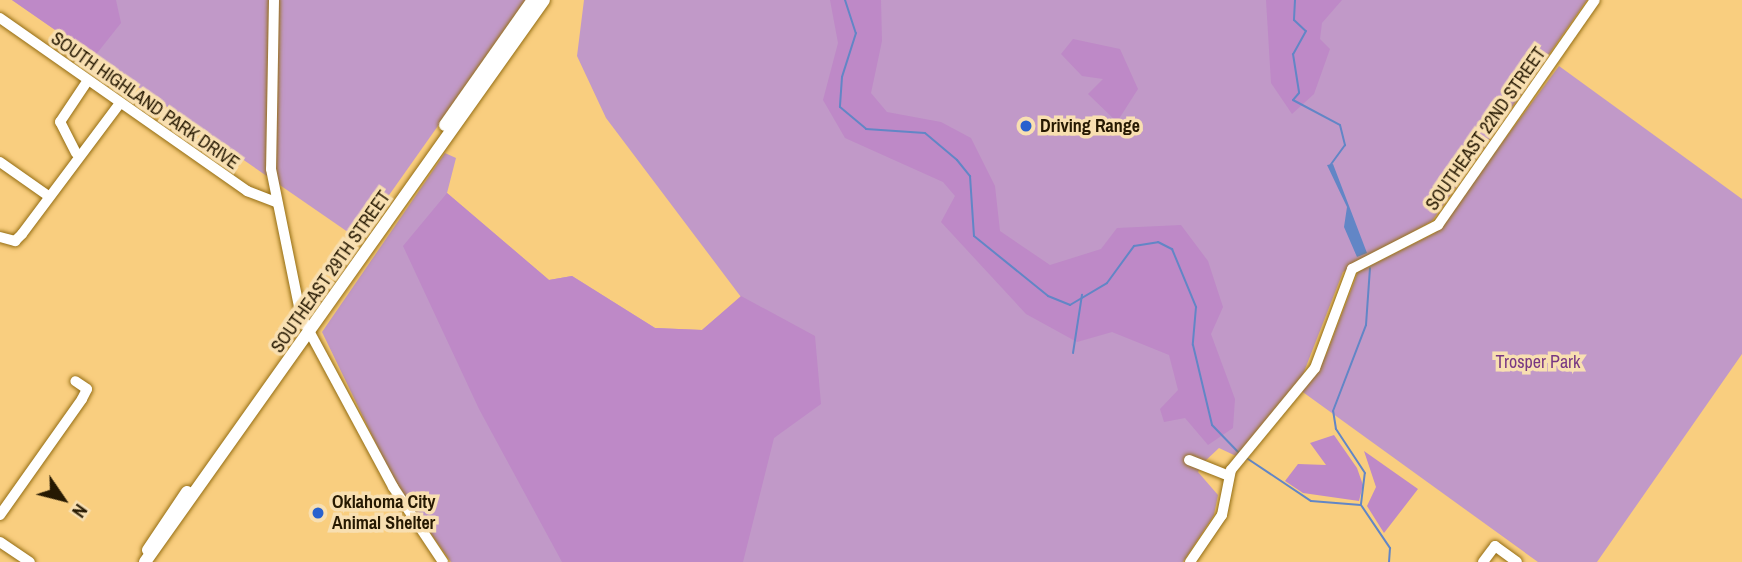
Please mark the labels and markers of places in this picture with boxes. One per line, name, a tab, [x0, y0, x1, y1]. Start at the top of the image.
place label: Driving Range	[1040, 115, 1140, 137]
marker: Driving Range	[1018, 118, 1034, 134]
place label: Oklahoma City Animal Shelter	[332, 492, 435, 534]
marker: Oklahoma City Animal Shelter	[310, 505, 326, 521]

